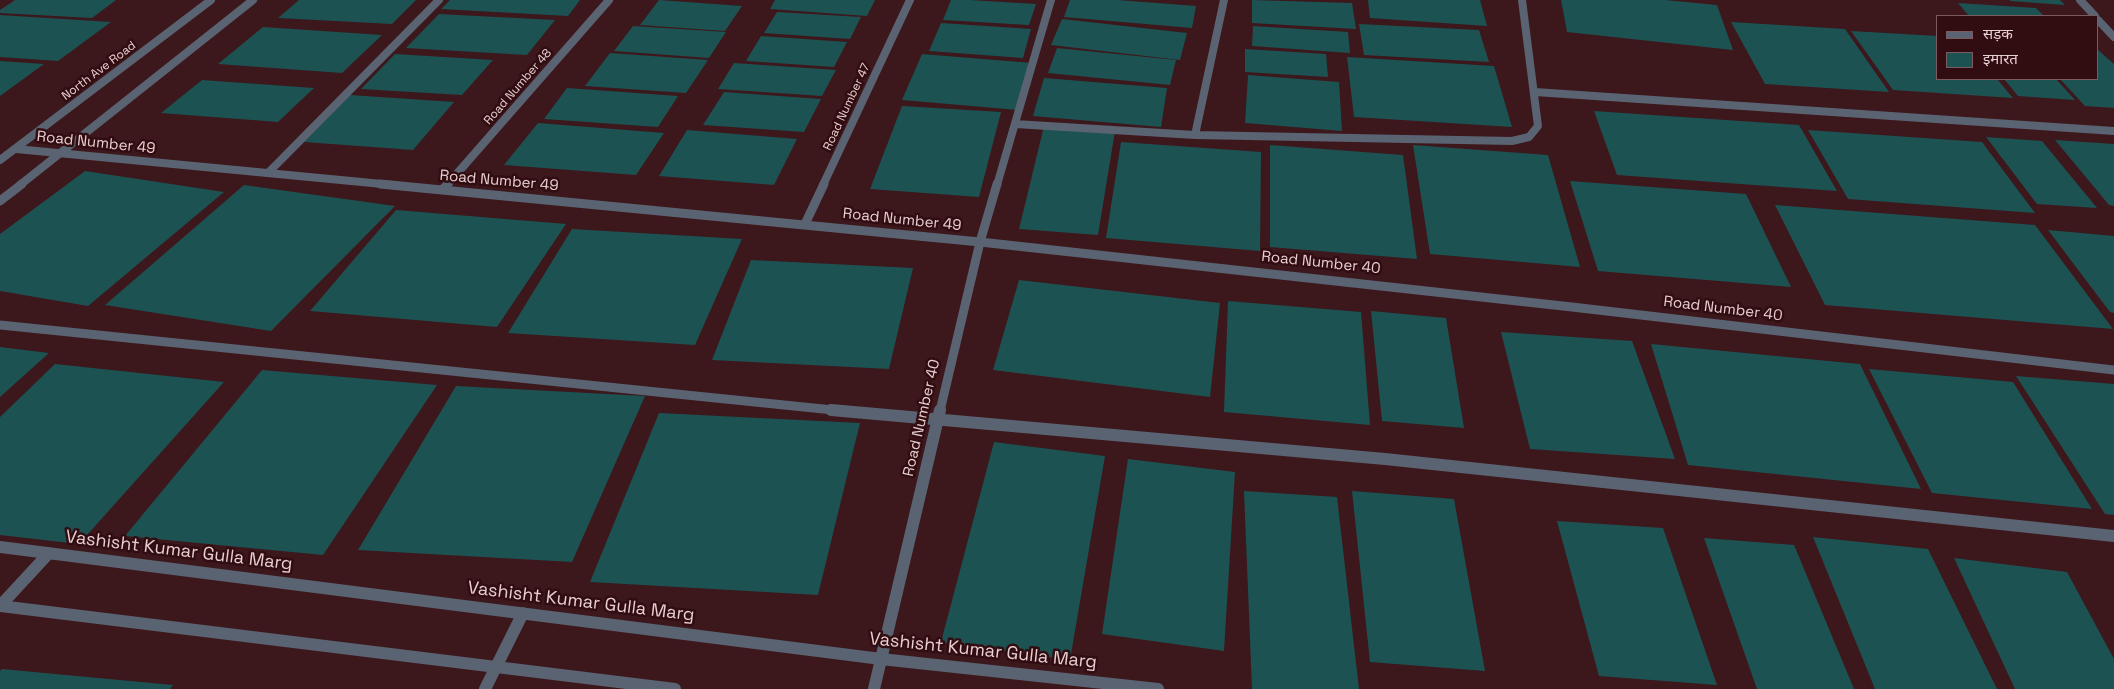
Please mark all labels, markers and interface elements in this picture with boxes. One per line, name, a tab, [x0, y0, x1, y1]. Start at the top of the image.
legend	[1936, 15, 2099, 80]
text: सड़क	[1983, 24, 2013, 43]
street label: North Ave Road	[59, 38, 139, 104]
street label: Road Number 48	[481, 46, 555, 128]
text: इमारत	[1983, 49, 2018, 68]
street label: Road Number 47	[821, 61, 873, 153]
street label: Road Number 49	[36, 128, 156, 158]
street label: Road Number 49	[439, 167, 559, 195]
street label: Road Number 49	[842, 205, 962, 235]
street label: Road Number 40	[1261, 248, 1381, 278]
street label: Road Number 40	[1662, 293, 1784, 325]
street label: Road Number 40	[900, 358, 944, 478]
street label: Vashisht Kumar Gulla Marg	[64, 526, 294, 576]
street label: Vashisht Kumar Gulla Marg	[466, 577, 696, 627]
street label: Vashisht Kumar Gulla Marg	[868, 628, 1098, 674]

